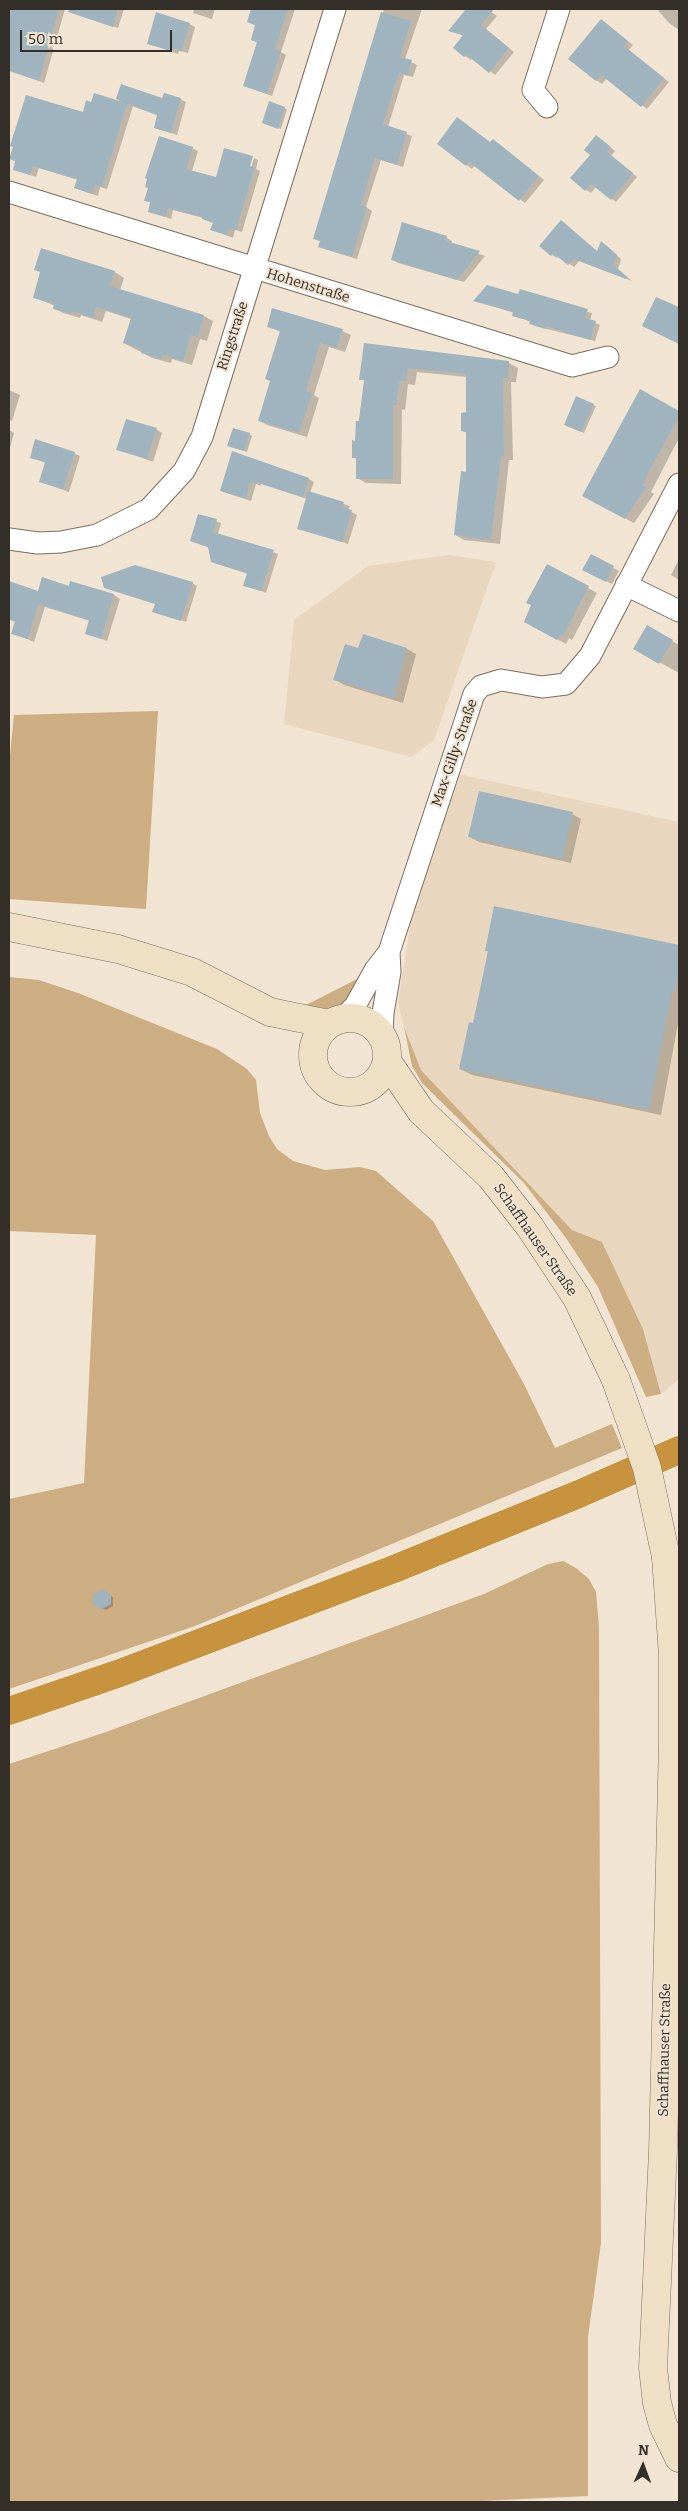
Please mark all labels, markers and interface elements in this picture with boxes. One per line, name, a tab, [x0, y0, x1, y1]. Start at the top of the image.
scale bar	[22, 20, 175, 52]
text: 50 m	[28, 30, 63, 48]
street label: Hohenstraße	[264, 265, 352, 307]
street label: Ringstraße	[214, 299, 252, 373]
street label: Max-Gilly-Straße	[429, 697, 481, 809]
street label: Schaffhauser Straße	[490, 1181, 580, 1299]
street label: Schaffhauser Straße	[655, 1983, 675, 2117]
north arrow	[618, 2441, 668, 2491]
text: N	[638, 2442, 649, 2459]

